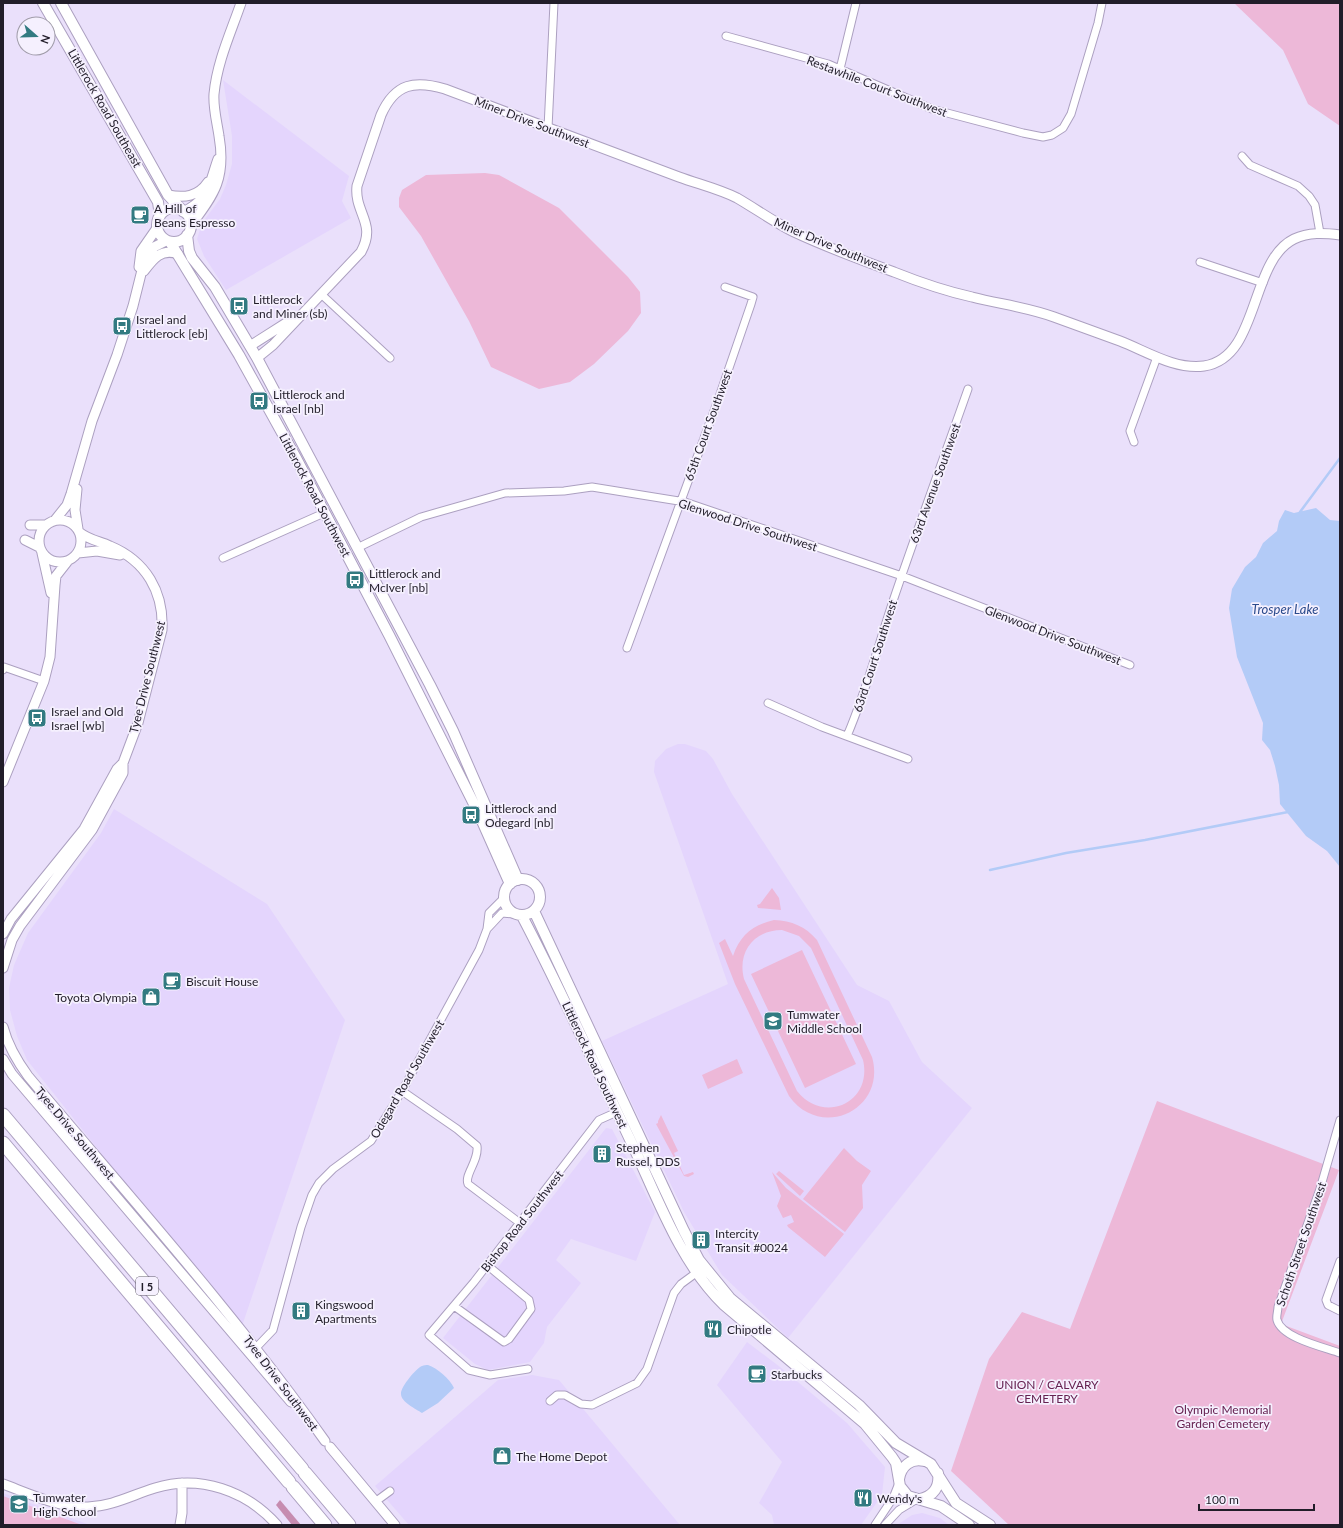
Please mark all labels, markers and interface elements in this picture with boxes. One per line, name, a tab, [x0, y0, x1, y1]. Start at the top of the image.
north arrow	[16, 16, 56, 56]
text: N	[38, 33, 53, 46]
street label: Littlerock Road Southeast	[65, 46, 146, 171]
street label: Restawhile Court Southwest	[805, 52, 950, 120]
street label: Miner Drive Southwest	[472, 93, 592, 151]
place label: A Hill of Beans Espresso	[154, 201, 236, 230]
cafe icon: A Hill of Beans Espresso	[129, 204, 151, 226]
street label: Miner Drive Southwest	[772, 214, 891, 276]
place label: Littlerock and Miner (sb)	[253, 292, 327, 321]
bus stop icon: Littlerock and Miner (sb)	[228, 295, 250, 317]
place label: Israel and Littlerock [eb]	[136, 312, 208, 341]
bus stop icon: Israel and Littlerock [eb]	[111, 315, 133, 337]
street label: 65th Court Southwest	[681, 367, 735, 483]
place label: Littlerock and Israel [nb]	[273, 387, 345, 416]
bus stop icon: Littlerock and Israel [nb]	[248, 390, 270, 412]
street label: 63rd Avenue Southwest	[906, 420, 964, 545]
street label: Littlerock Road Southwest	[276, 431, 354, 560]
street label: Glenwood Drive Southwest	[677, 495, 820, 555]
place label: Littlerock and McIver [nb]	[369, 566, 441, 595]
bus stop icon: Littlerock and McIver [nb]	[344, 569, 366, 591]
street label: 63rd Court Southwest	[850, 597, 900, 714]
water label: Trosper Lake	[1251, 601, 1319, 617]
street label: Glenwood Drive Southwest	[983, 602, 1124, 668]
street label: Tyee Drive Southwest	[126, 618, 168, 735]
place label: Israel and Old Israel [wb]	[51, 704, 123, 733]
bus stop icon: Israel and Old Israel [wb]	[26, 707, 48, 729]
place label: Littlerock and Odegard [nb]	[485, 801, 557, 830]
bus stop icon: Littlerock and Odegard [nb]	[460, 804, 482, 826]
cafe icon: Biscuit House	[161, 970, 183, 992]
place label: Biscuit House	[186, 974, 258, 989]
shop icon: Toyota Olympia	[140, 986, 162, 1008]
place label: Toyota Olympia	[55, 990, 137, 1005]
street label: Littlerock Road Southwest	[559, 999, 631, 1131]
place label: Tumwater Middle School	[787, 1007, 862, 1036]
school or university icon: Tumwater Middle School	[762, 1010, 784, 1032]
street label: Odegard Road Southwest	[367, 1016, 447, 1141]
street label: Tyee Drive Southwest	[32, 1084, 118, 1183]
place label: Stephen Russel, DDS	[616, 1140, 680, 1169]
building icon: Stephen Russel, DDS	[591, 1143, 613, 1165]
street label: Bishop Road Southwest	[478, 1167, 567, 1275]
street label: Schoth Street Southwest	[1273, 1179, 1330, 1308]
place label: Intercity Transit #0024	[715, 1226, 788, 1255]
building icon: Intercity Transit #0024	[690, 1229, 712, 1251]
road number: I 5	[136, 1277, 158, 1295]
place label: Kingswood Apartments	[315, 1297, 377, 1326]
building icon: Kingswood Apartments	[290, 1300, 312, 1322]
restaurant icon: Chipotle	[702, 1318, 724, 1340]
place label: Chipotle	[727, 1322, 771, 1337]
street label: Tyee Drive Southwest	[240, 1332, 322, 1434]
cafe icon: Starbucks	[746, 1363, 768, 1385]
place label: Starbucks	[771, 1367, 822, 1382]
park label: UNION / CALVARY CEMETERY	[995, 1377, 1099, 1406]
park label: Olympic Memorial Garden Cemetery	[1175, 1402, 1271, 1431]
shop icon: The Home Depot	[491, 1445, 513, 1467]
place label: The Home Depot	[516, 1449, 608, 1464]
scale bar	[1199, 1486, 1314, 1512]
restaurant icon: Wendy's	[852, 1487, 874, 1509]
place label: Tumwater High School	[33, 1490, 96, 1519]
place label: Wendy's	[877, 1491, 922, 1506]
text: 100 m	[1205, 1492, 1239, 1507]
school or university icon: Tumwater High School	[8, 1493, 30, 1515]

